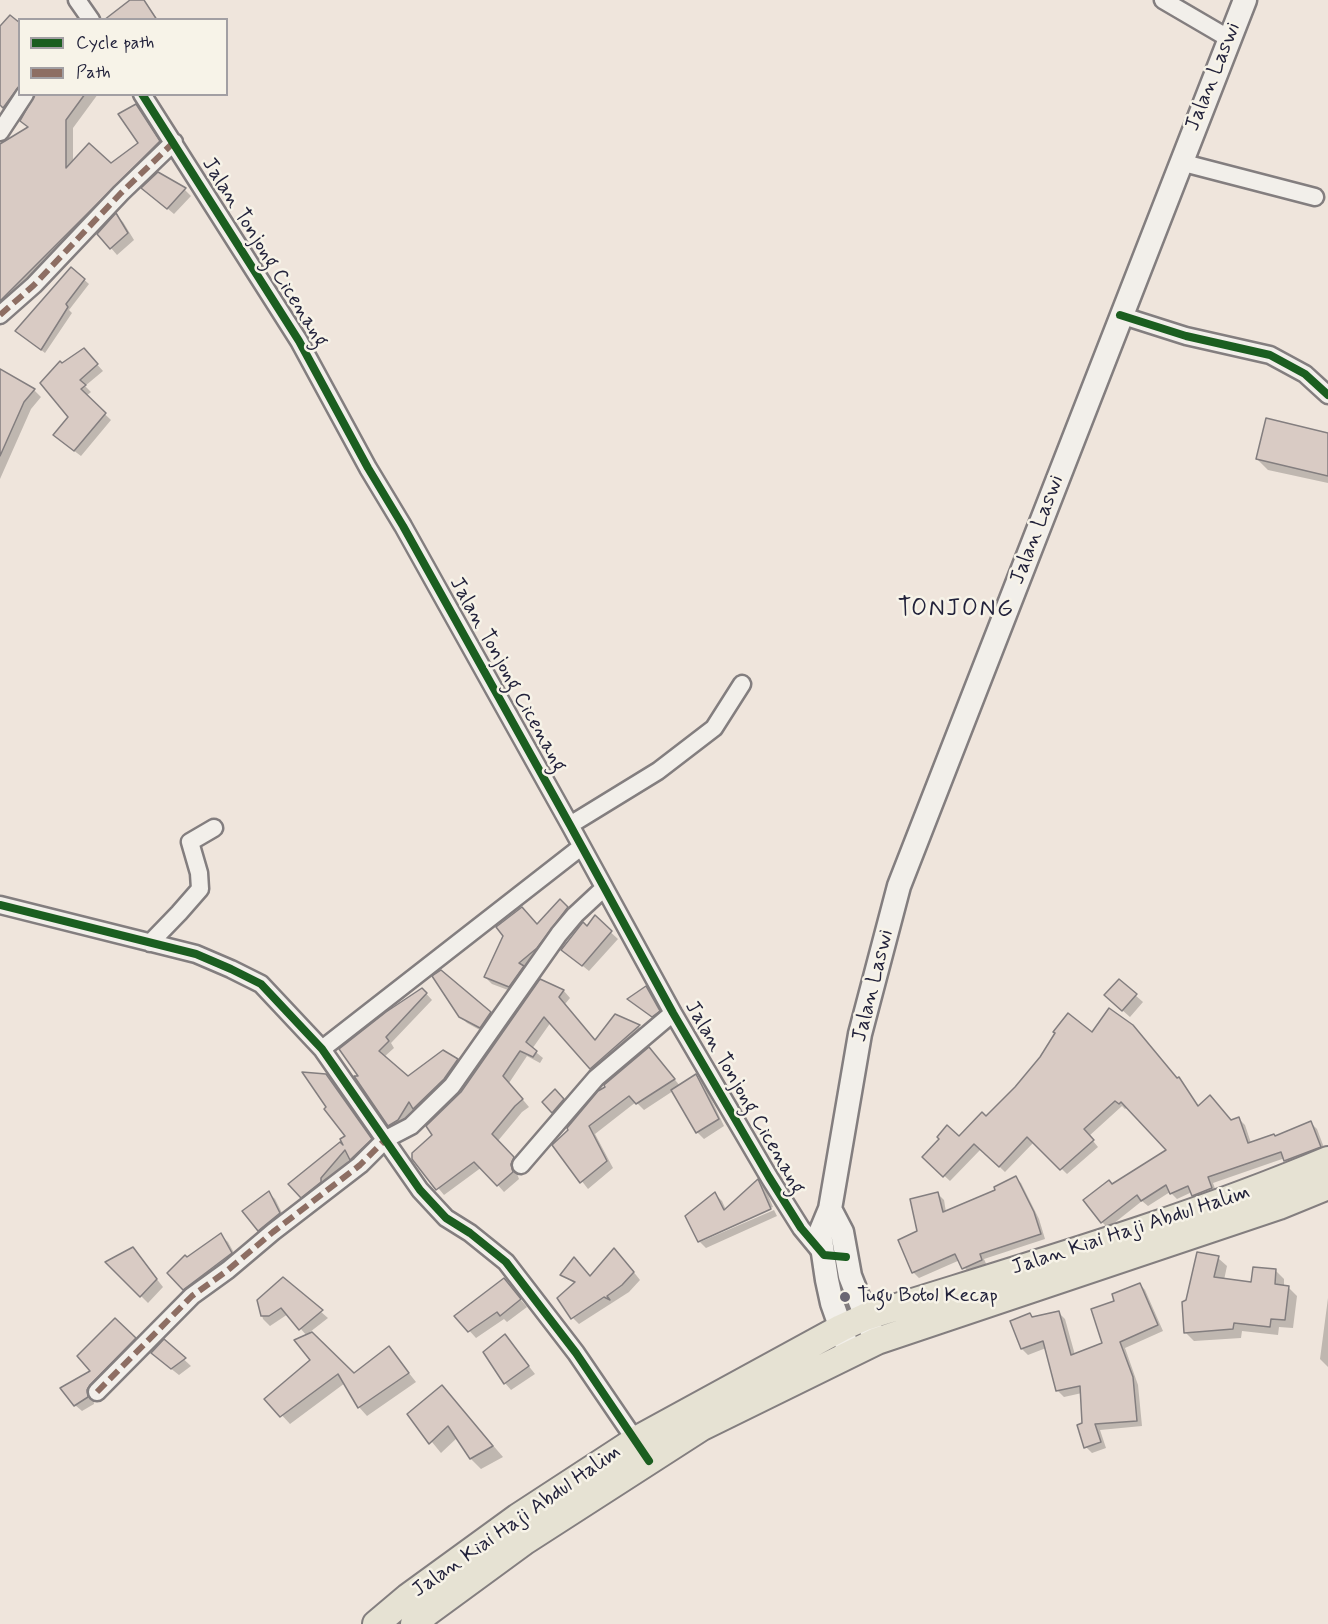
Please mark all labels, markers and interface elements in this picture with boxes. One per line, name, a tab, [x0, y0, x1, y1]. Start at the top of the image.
legend	[18, 18, 228, 96]
street label: Jalan Laswi	[1181, 19, 1247, 135]
text: Cycle path	[76, 31, 154, 55]
text: Path	[76, 61, 111, 85]
street label: Jalan Tonjong Cicenang	[195, 153, 333, 353]
street label: Jalan Laswi	[1006, 472, 1070, 588]
street label: Jalan Tonjong Cicenang	[443, 573, 571, 777]
district label: TONJONG	[898, 596, 1014, 624]
street label: Jalan Laswi	[848, 927, 900, 1045]
street label: Jalan Tonjong Cicenang	[678, 997, 810, 1199]
street label: Jalan Kiai Haji Abdul Halim	[1009, 1180, 1253, 1282]
place label: Tugu Botol Kecap	[857, 1284, 998, 1310]
marker: Tugu Botol Kecap	[838, 1290, 852, 1304]
street label: Jalan Kiai Haji Abdul Halim	[408, 1440, 626, 1604]

